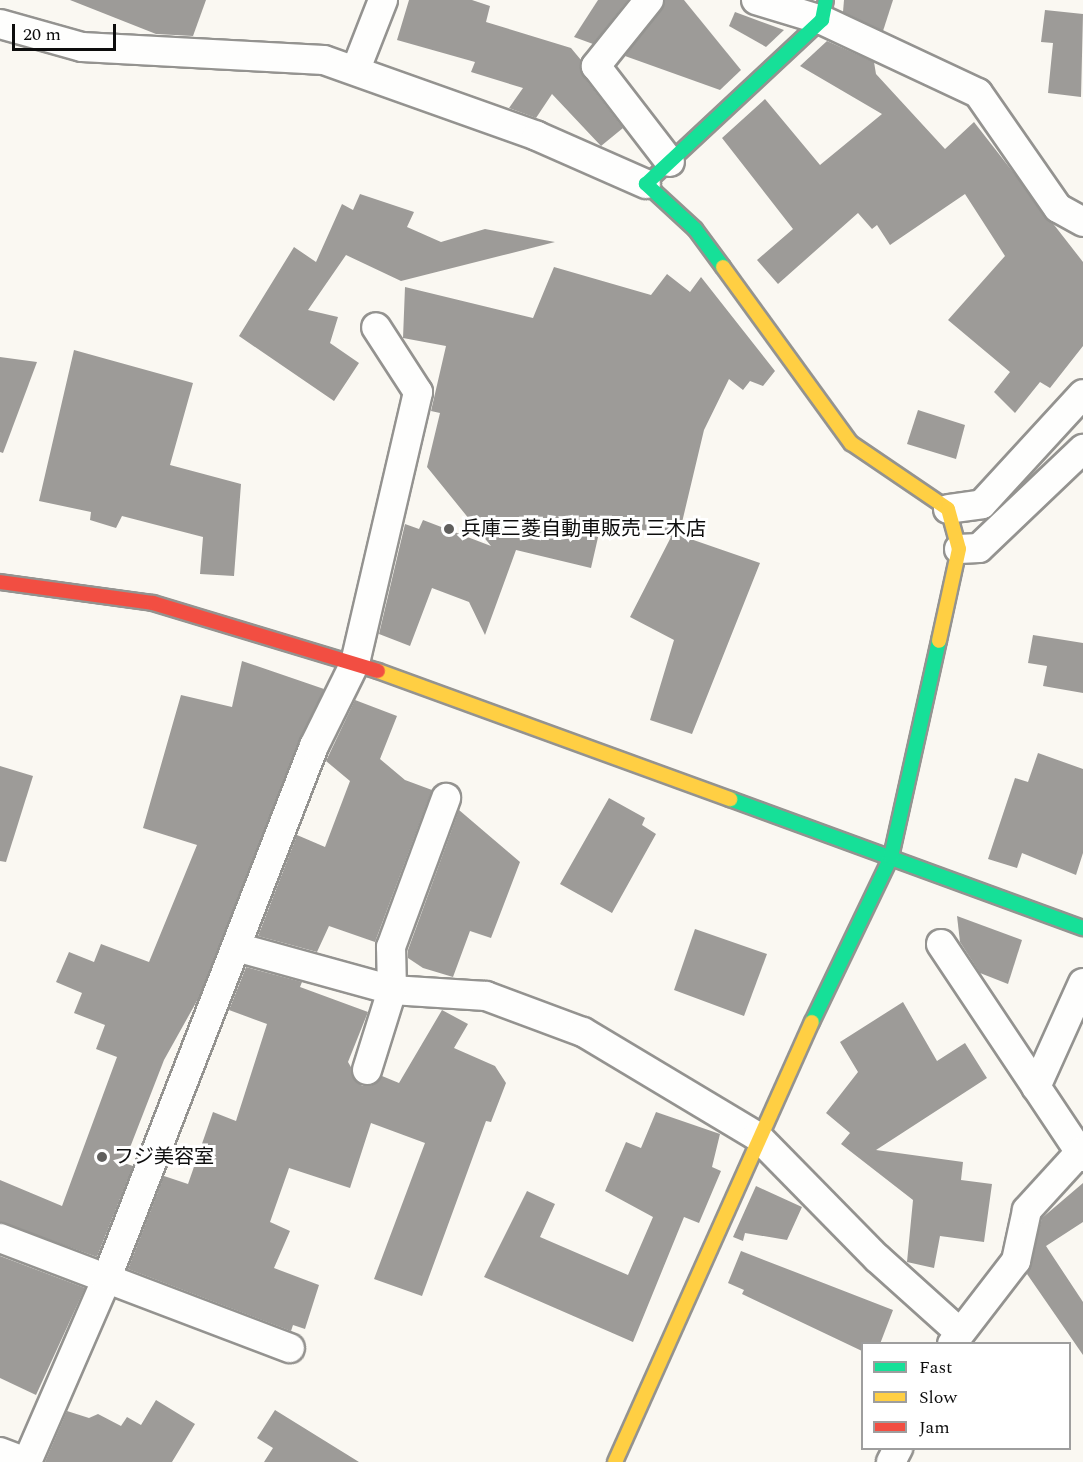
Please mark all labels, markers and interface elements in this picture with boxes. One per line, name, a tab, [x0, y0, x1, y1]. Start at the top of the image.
scale bar	[15, 12, 118, 50]
text: 20 m	[23, 21, 61, 48]
place label: 兵庫三菱自動車販売 三木店	[461, 517, 706, 541]
marker: 兵庫三菱自動車販売 三木店	[442, 522, 456, 536]
place label: フジ美容室	[114, 1145, 214, 1169]
marker: フジ美容室	[95, 1150, 109, 1164]
legend	[861, 1342, 1071, 1450]
text: Fast	[919, 1354, 952, 1381]
text: Slow	[919, 1384, 957, 1411]
text: Jam	[919, 1414, 950, 1441]

